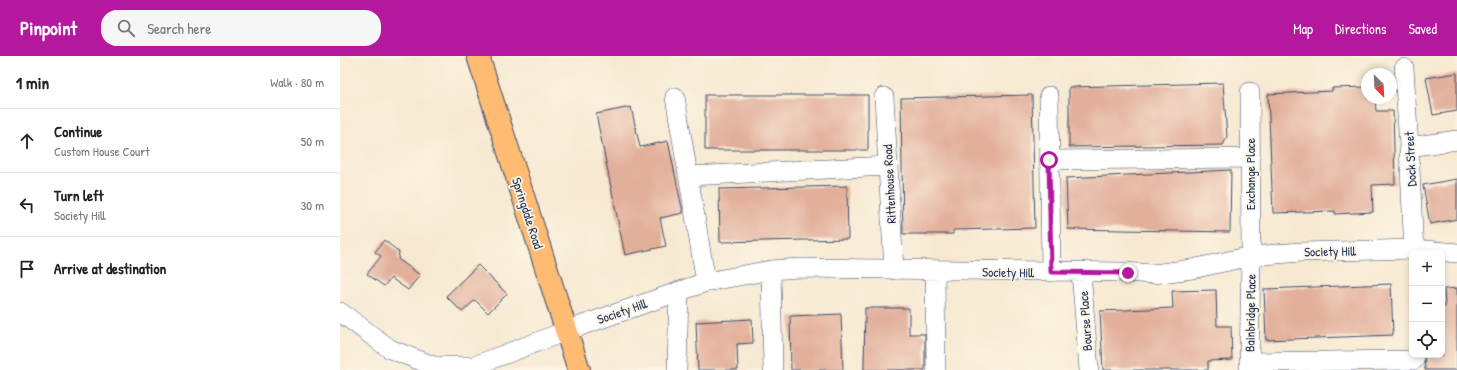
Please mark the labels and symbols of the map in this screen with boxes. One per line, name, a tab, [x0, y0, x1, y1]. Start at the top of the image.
north arrow	[1361, 68, 1397, 104]
street label: Dock Street	[1400, 130, 1420, 187]
street label: Exchange Place	[1241, 138, 1259, 210]
street label: Rittenhouse Road	[878, 144, 900, 224]
route start	[1040, 151, 1058, 169]
street label: Springdale Road	[508, 175, 548, 251]
street label: Society Hill	[1304, 242, 1356, 260]
street label: Society Hill	[982, 263, 1034, 281]
route end	[1119, 264, 1137, 282]
street label: Bainbridge Place	[1240, 274, 1260, 352]
street label: Bourse Place	[1074, 290, 1096, 352]
street label: Society Hill	[595, 294, 650, 328]

